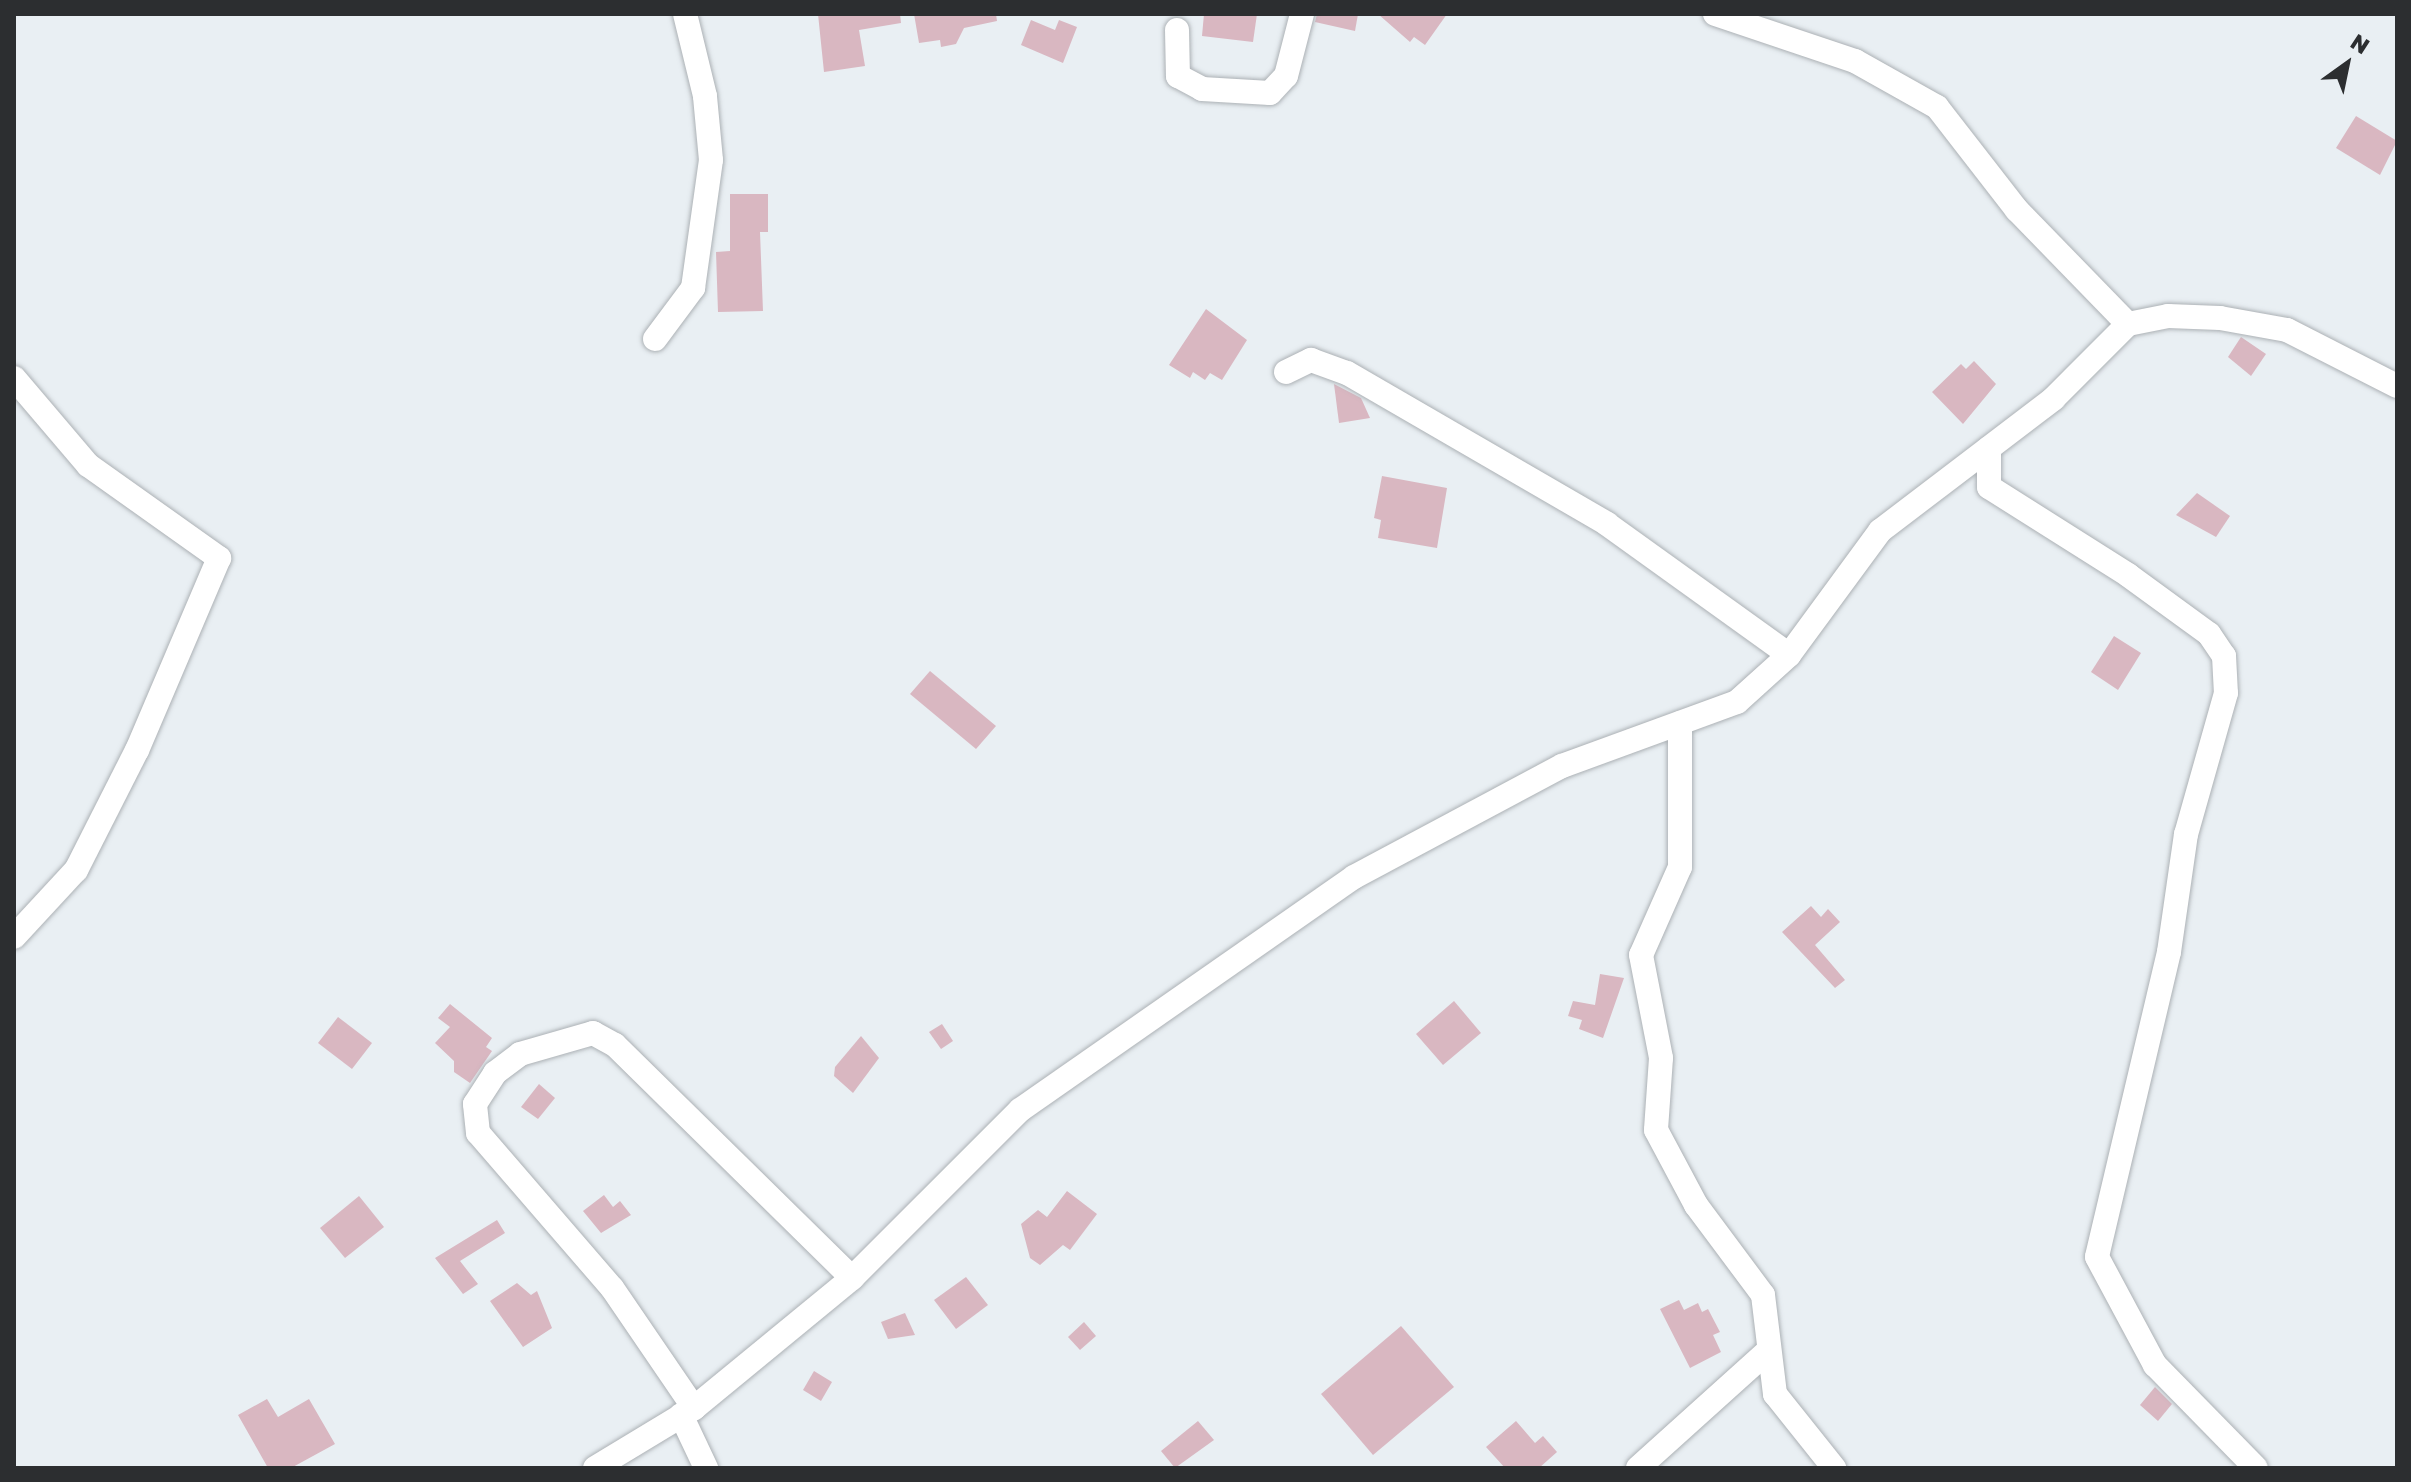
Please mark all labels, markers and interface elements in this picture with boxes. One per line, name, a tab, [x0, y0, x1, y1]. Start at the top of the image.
north arrow	[2307, 24, 2387, 104]
text: N	[2346, 28, 2375, 59]

